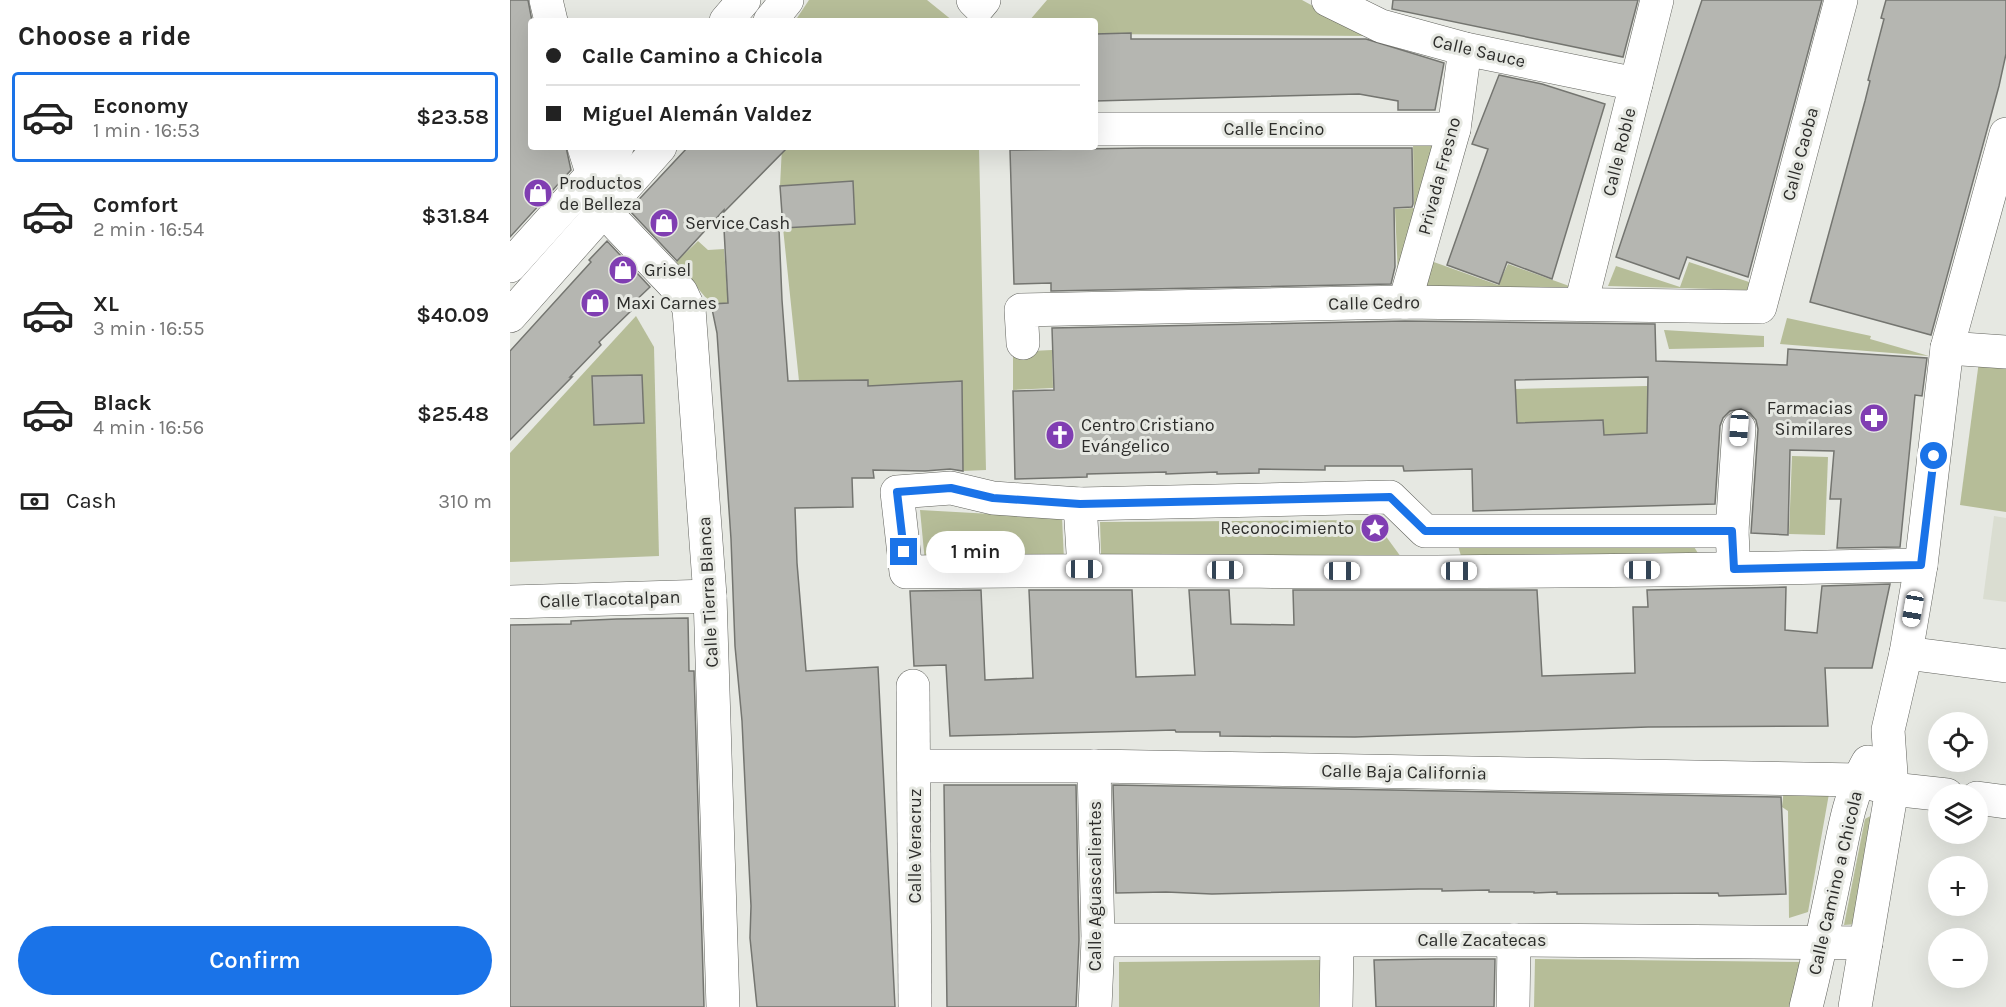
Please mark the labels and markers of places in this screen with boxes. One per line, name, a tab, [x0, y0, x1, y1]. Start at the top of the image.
place label: Productos de Belleza	[559, 172, 642, 215]
shop icon: Productos de Belleza	[522, 177, 554, 209]
shop icon: Service Cash	[648, 207, 680, 239]
place label: Service Cash	[685, 212, 790, 234]
shop icon: Grisel	[607, 254, 639, 286]
place label: Grisel	[644, 259, 691, 281]
shop icon: Maxi Carnes	[579, 287, 611, 319]
place label: Maxi Carnes	[616, 292, 717, 314]
place label: Farmacias Similares	[1767, 397, 1853, 440]
pharmacy icon: Farmacias Similares	[1858, 402, 1890, 434]
place label: Centro Cristiano Evángelico	[1081, 414, 1215, 457]
church icon: Centro Cristiano Evángelico	[1044, 419, 1076, 451]
place icon: Reconocimiento	[1359, 512, 1391, 544]
place label: Reconocimiento	[1220, 517, 1354, 539]

